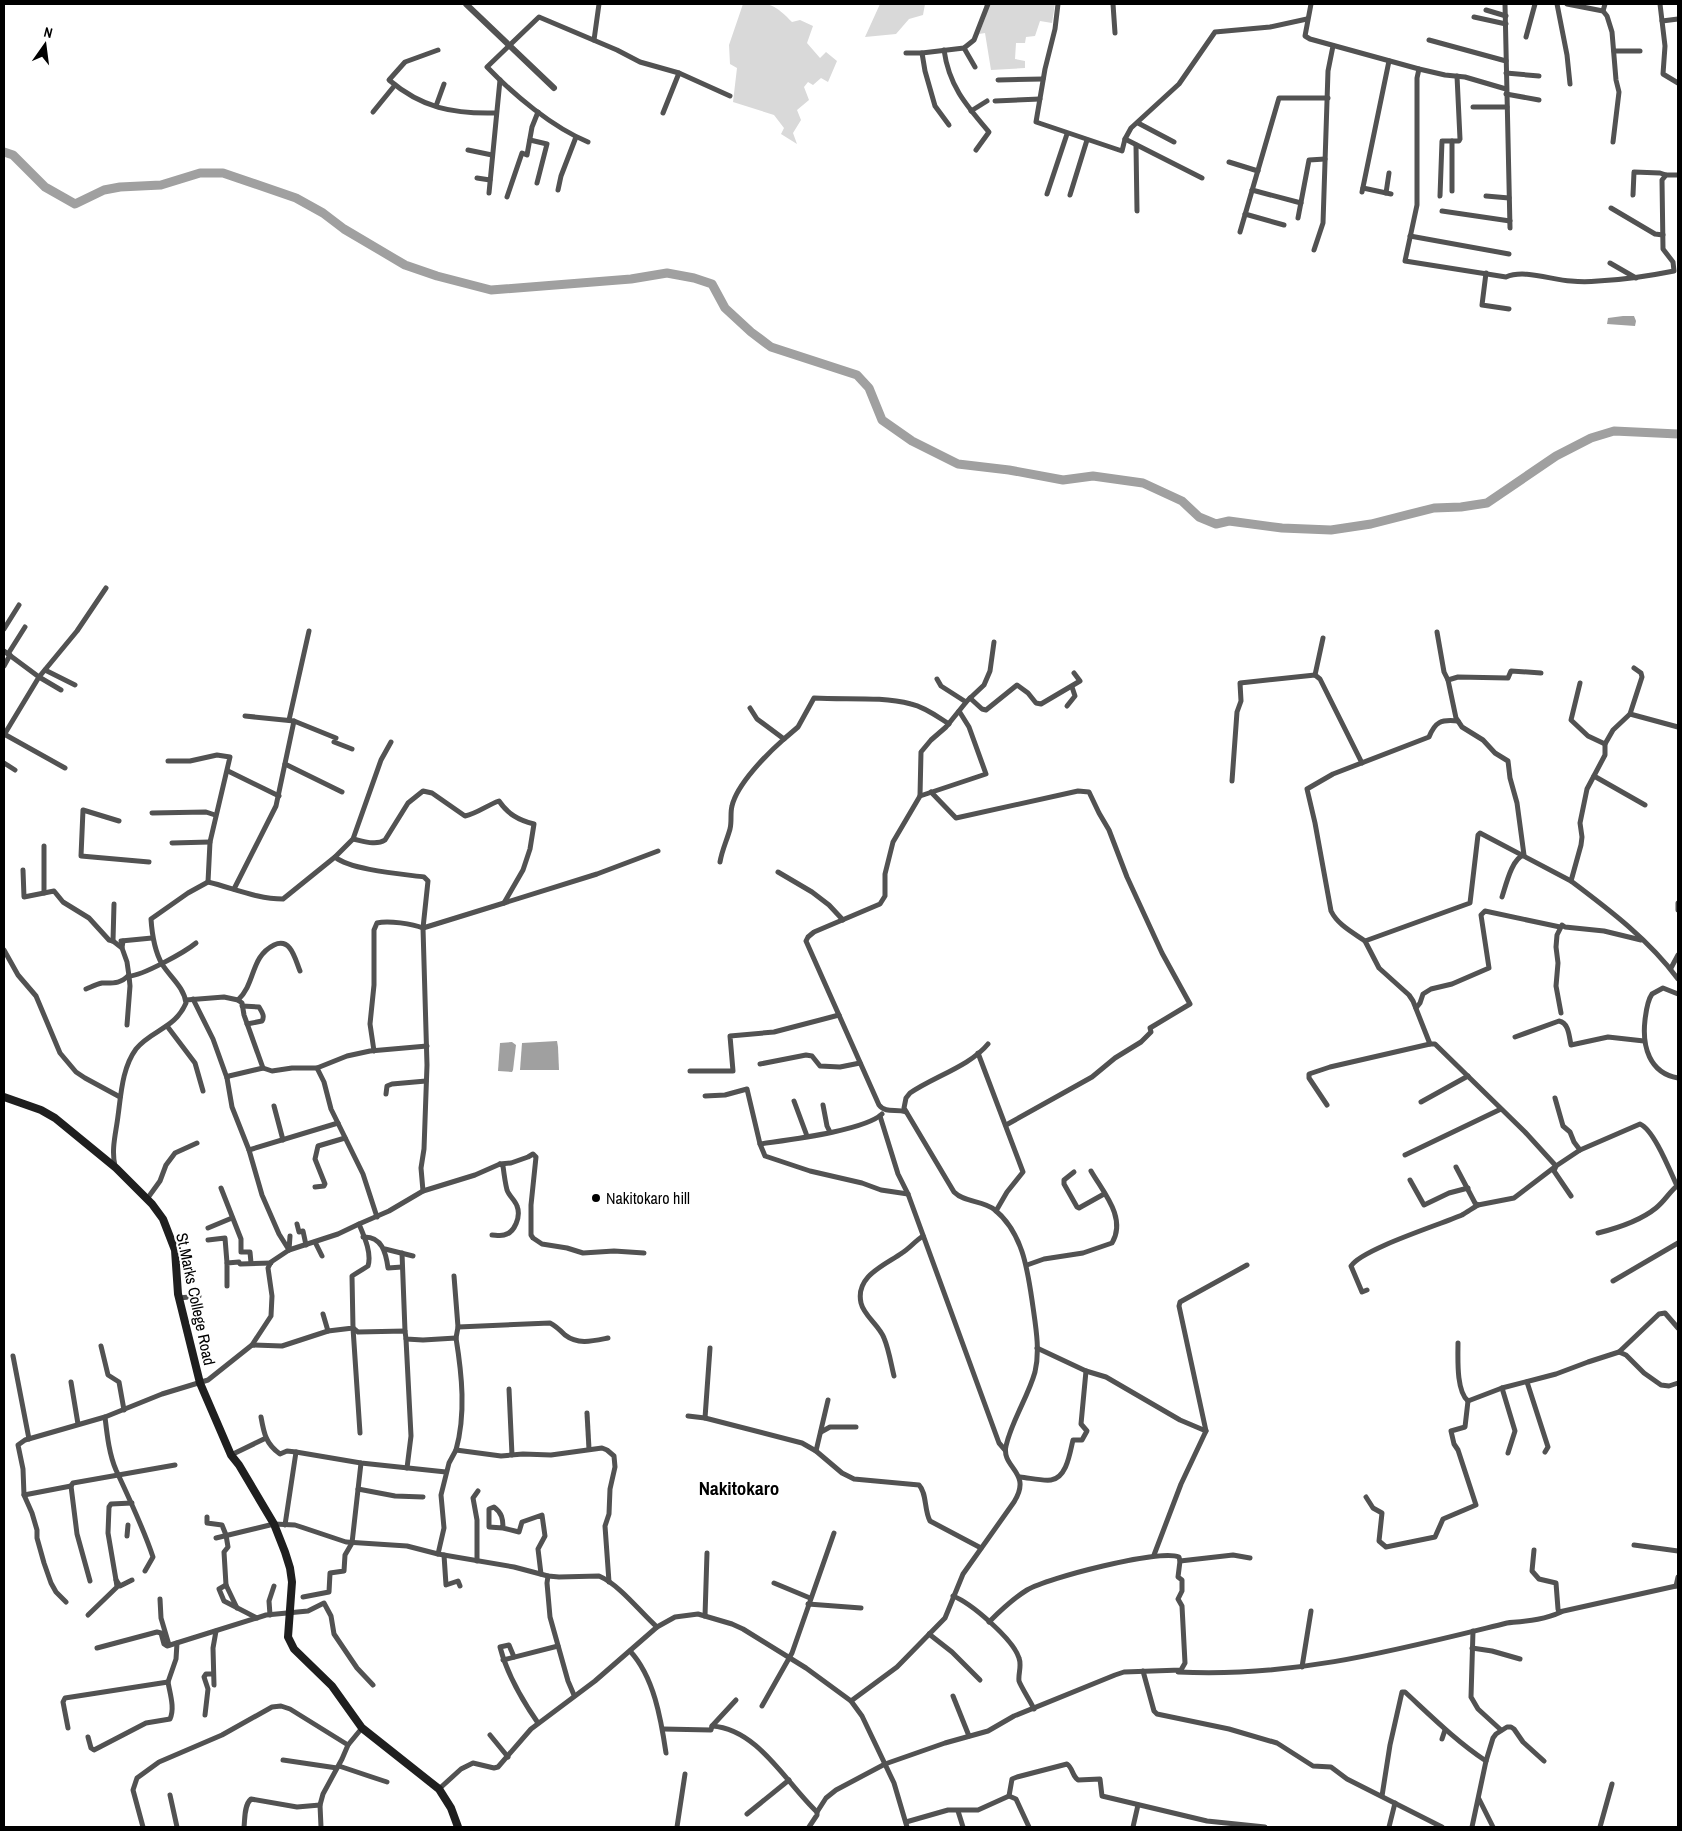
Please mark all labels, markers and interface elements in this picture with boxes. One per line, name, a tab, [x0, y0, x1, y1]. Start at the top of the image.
north arrow	[20, 20, 70, 70]
text: N	[42, 23, 54, 42]
place label: Nakitokaro hill	[606, 1187, 690, 1209]
marker: Nakitokaro hill	[590, 1192, 602, 1204]
street label: St.Marks College Road	[171, 1231, 221, 1367]
district label: Nakitokaro	[699, 1475, 779, 1501]

